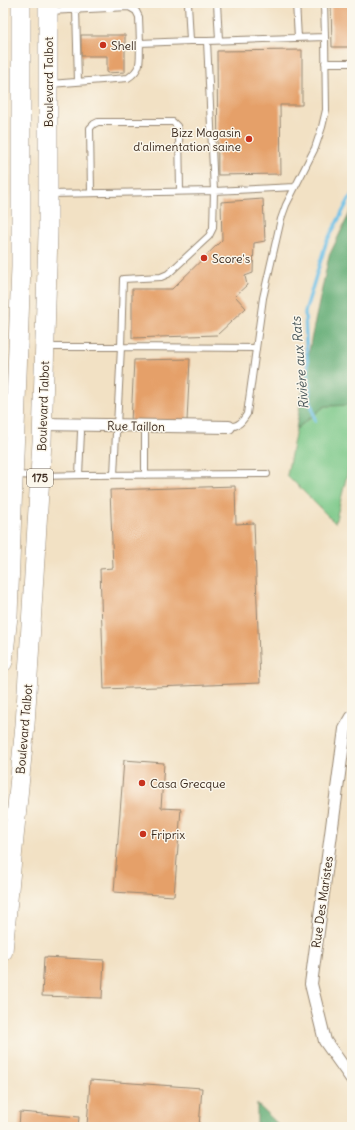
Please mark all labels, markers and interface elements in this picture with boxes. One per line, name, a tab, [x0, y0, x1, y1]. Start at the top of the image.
street label: Boulevard Talbot	[41, 37, 56, 127]
place label: Shell	[111, 38, 136, 53]
marker: Shell	[98, 40, 108, 50]
place label: Bizz Magasin d'alimentation saine	[133, 125, 241, 154]
marker: Bizz Magasin d'alimentation saine	[244, 134, 254, 144]
place label: Score's	[212, 251, 250, 266]
marker: Score's	[199, 253, 209, 263]
water label: Rivière aux Rats	[287, 315, 313, 410]
street label: Boulevard Talbot	[34, 361, 52, 451]
street label: Rue Taillon	[107, 418, 165, 434]
road number: 175	[27, 469, 53, 487]
street label: Boulevard Talbot	[13, 683, 35, 775]
place label: Casa Grecque	[150, 776, 226, 791]
marker: Casa Grecque	[137, 778, 147, 788]
place label: Friprix	[151, 827, 185, 842]
marker: Friprix	[138, 829, 148, 839]
street label: Rue Des Maristes	[308, 855, 336, 949]

